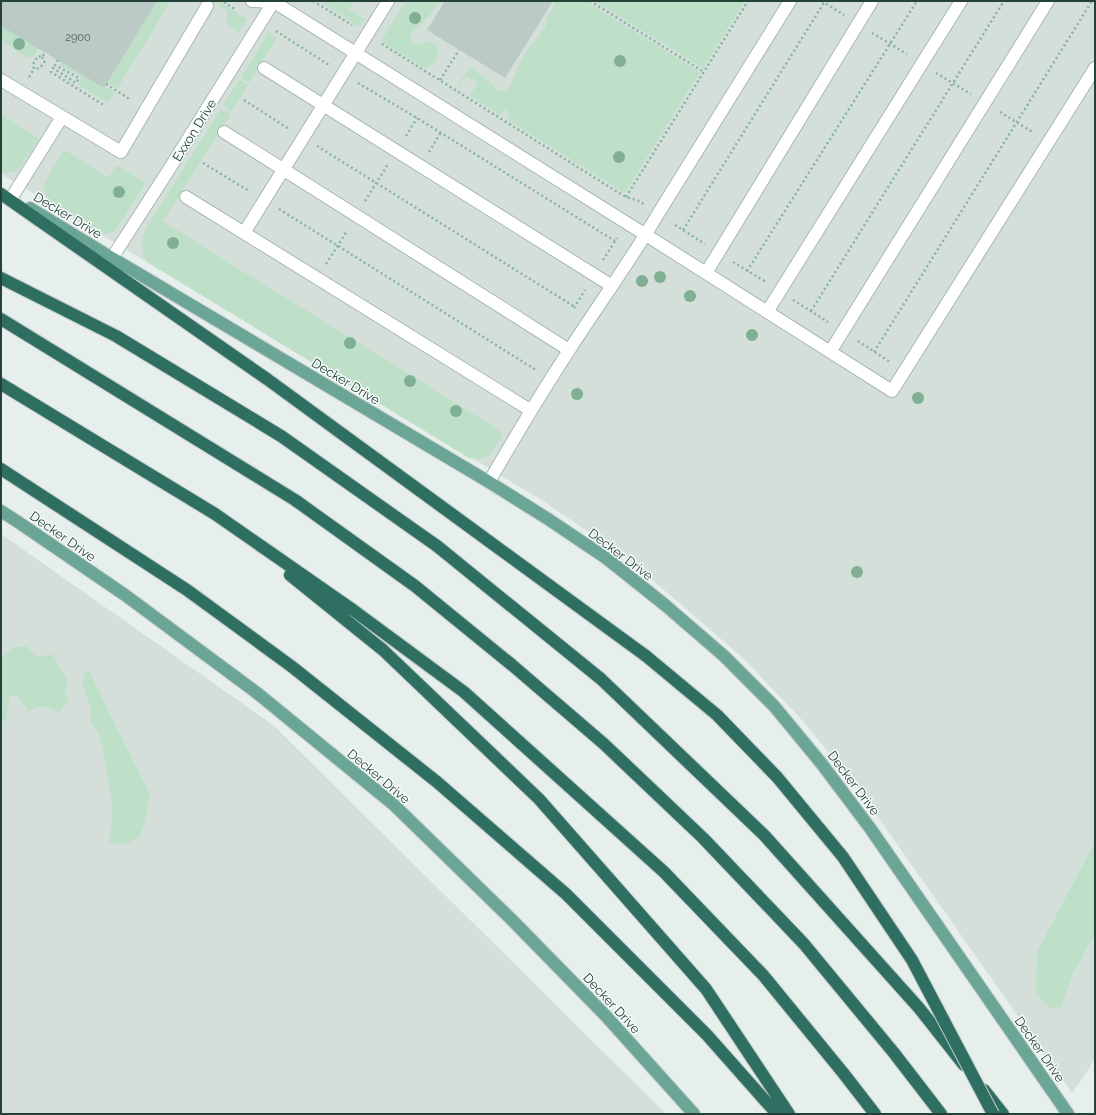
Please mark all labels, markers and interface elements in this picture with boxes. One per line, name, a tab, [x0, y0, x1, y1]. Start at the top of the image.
house number: 2900	[65, 31, 91, 44]
street label: Exxon Drive	[169, 96, 220, 164]
street label: Decker Drive	[31, 189, 105, 242]
street label: Decker Drive	[309, 355, 383, 408]
street label: Decker Drive	[27, 508, 99, 565]
street label: Decker Drive	[586, 525, 656, 584]
street label: Decker Drive	[344, 746, 413, 807]
street label: Decker Drive	[824, 748, 883, 819]
street label: Decker Drive	[580, 970, 644, 1037]
street label: Decker Drive	[1011, 1014, 1068, 1085]

